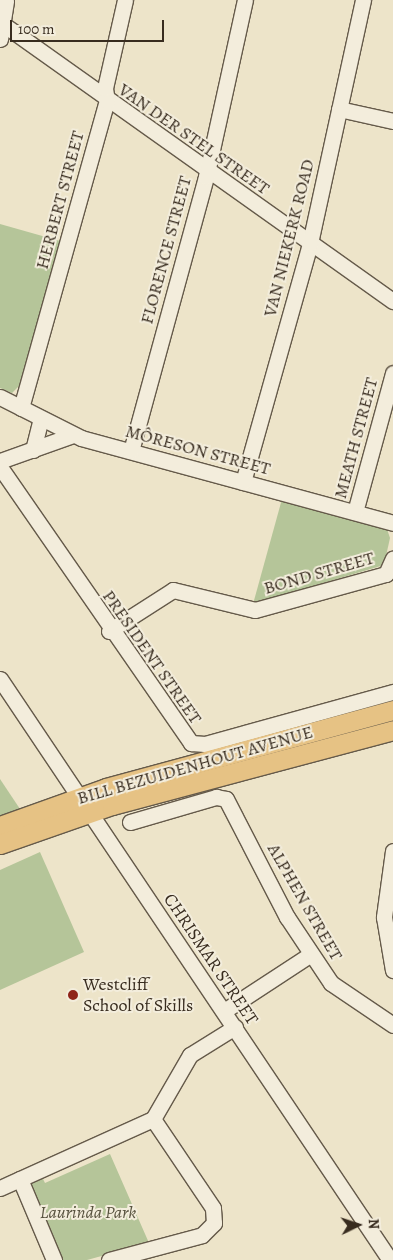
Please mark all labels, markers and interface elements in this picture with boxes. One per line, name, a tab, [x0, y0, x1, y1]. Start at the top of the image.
scale bar	[12, 10, 166, 42]
text: 100 m	[18, 19, 55, 39]
street label: VAN DER STEL STREET	[114, 79, 274, 199]
street label: HERBERT STREET	[31, 128, 89, 272]
street label: VAN NIEKERK ROAD	[259, 157, 319, 319]
street label: FLORENCE STREET	[136, 174, 196, 326]
street label: MEATH STREET	[329, 375, 383, 501]
street label: MÔRESON STREET	[123, 420, 273, 480]
street label: BOND STREET	[261, 547, 377, 599]
street label: PRESIDENT STREET	[98, 586, 206, 728]
street label: BILL BEZUIDENHOUT AVENUE	[75, 721, 315, 809]
street label: ALPHEN STREET	[263, 840, 347, 964]
street label: CHRISMAR STREET	[159, 889, 263, 1029]
place label: Westcliff School of Skills	[83, 974, 193, 1016]
marker: Westcliff School of Skills	[67, 989, 79, 1001]
north arrow	[333, 1200, 383, 1250]
park label: Laurinda Park	[40, 1201, 136, 1223]
text: N	[364, 1218, 383, 1230]

